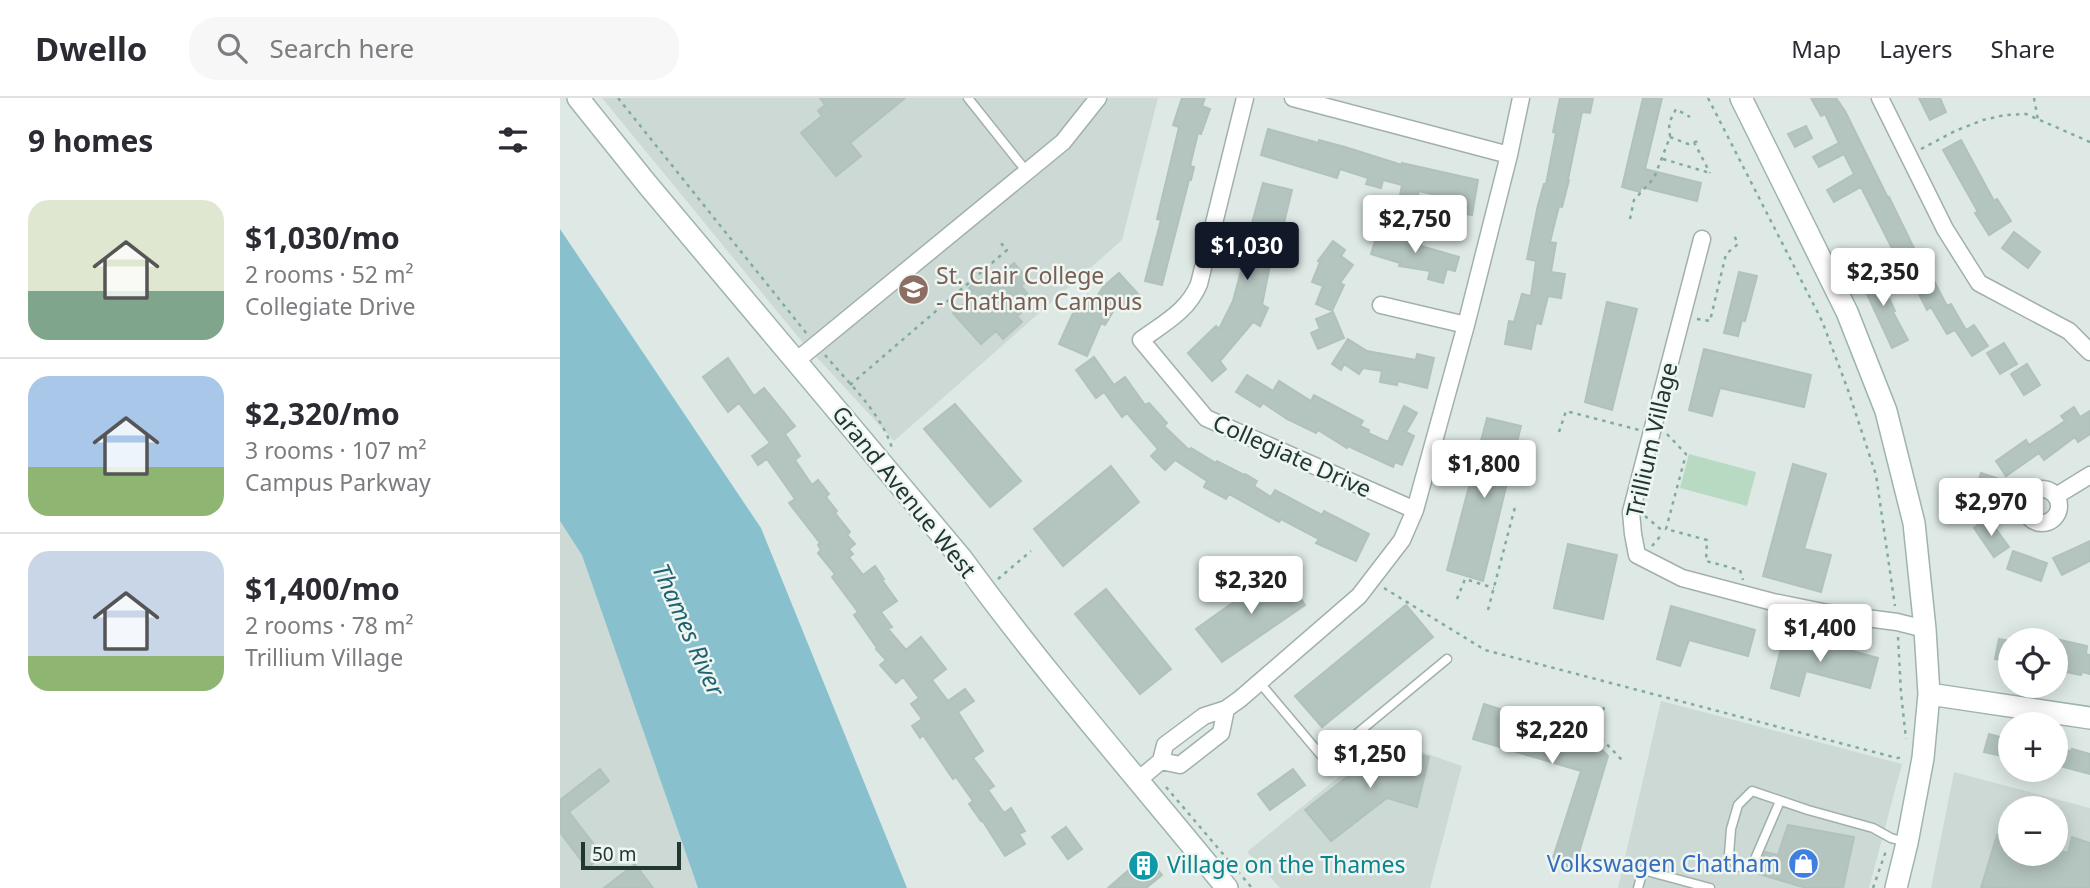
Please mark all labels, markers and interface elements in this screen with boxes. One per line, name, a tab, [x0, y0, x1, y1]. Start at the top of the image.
search box	[189, 17, 679, 80]
text: Dwello	[35, 26, 147, 71]
icon: search	[213, 29, 251, 67]
text: Search here	[269, 30, 414, 66]
text: Map	[1791, 32, 1841, 65]
text: Layers	[1879, 32, 1953, 65]
text: Share	[1991, 32, 2055, 65]
text: 9 homes	[28, 120, 153, 161]
icon: filters	[494, 121, 532, 159]
pin: $2,750	[1358, 195, 1472, 255]
text: $2,750	[1379, 202, 1451, 234]
text: $1,030/mo	[245, 217, 400, 258]
pin: $1,030	[1190, 222, 1304, 282]
icon: home	[84, 228, 168, 312]
text: $1,030	[1211, 229, 1283, 261]
pin: $2,350	[1826, 248, 1940, 308]
text: $2,350	[1847, 255, 1919, 287]
text: 2 rooms · 52 m²	[245, 258, 414, 290]
place label: St. Clair College - Chatham Campus	[936, 259, 1142, 317]
school or university icon: St. Clair College - Chatham Campus	[896, 272, 930, 306]
text: Collegiate Drive	[245, 290, 415, 322]
street label: Trillium Village	[1618, 359, 1684, 520]
text: $2,320/mo	[245, 393, 400, 434]
street label: Grand Avenue West	[825, 399, 984, 584]
icon: home	[84, 404, 168, 488]
street label: Collegiate Drive	[1208, 406, 1377, 504]
text: 3 rooms · 107 m²	[245, 434, 427, 466]
pin: $1,800	[1427, 440, 1541, 500]
text: $1,800	[1448, 447, 1520, 479]
text: Campus Parkway	[245, 466, 431, 498]
pin: $2,970	[1934, 478, 2048, 538]
text: $2,970	[1955, 485, 2027, 517]
pin: $2,320	[1194, 556, 1308, 616]
water label: Thames River	[645, 558, 734, 702]
text: $2,320	[1215, 563, 1287, 595]
text: $1,400/mo	[245, 568, 400, 609]
icon: home	[84, 579, 168, 663]
pin: $1,400	[1763, 604, 1877, 664]
text: 2 rooms · 78 m²	[245, 609, 414, 641]
text: $1,400	[1784, 611, 1856, 643]
map controls	[1998, 628, 2068, 866]
button: locate	[1998, 628, 2068, 698]
text: Trillium Village	[245, 641, 403, 673]
pin: $2,220	[1495, 706, 1609, 766]
button: +	[1998, 712, 2068, 782]
text: $2,220	[1516, 713, 1588, 745]
pin: $1,250	[1313, 730, 1427, 790]
text: $1,250	[1334, 737, 1406, 769]
button: −	[1998, 796, 2068, 866]
scale bar	[581, 839, 681, 871]
text: 50 m	[592, 841, 636, 867]
place label: Volkswagen Chatham	[1547, 847, 1780, 879]
shop icon: Volkswagen Chatham	[1786, 847, 1820, 881]
building icon: Village on the Thames	[1127, 848, 1161, 882]
place label: Village on the Thames	[1167, 848, 1406, 880]

